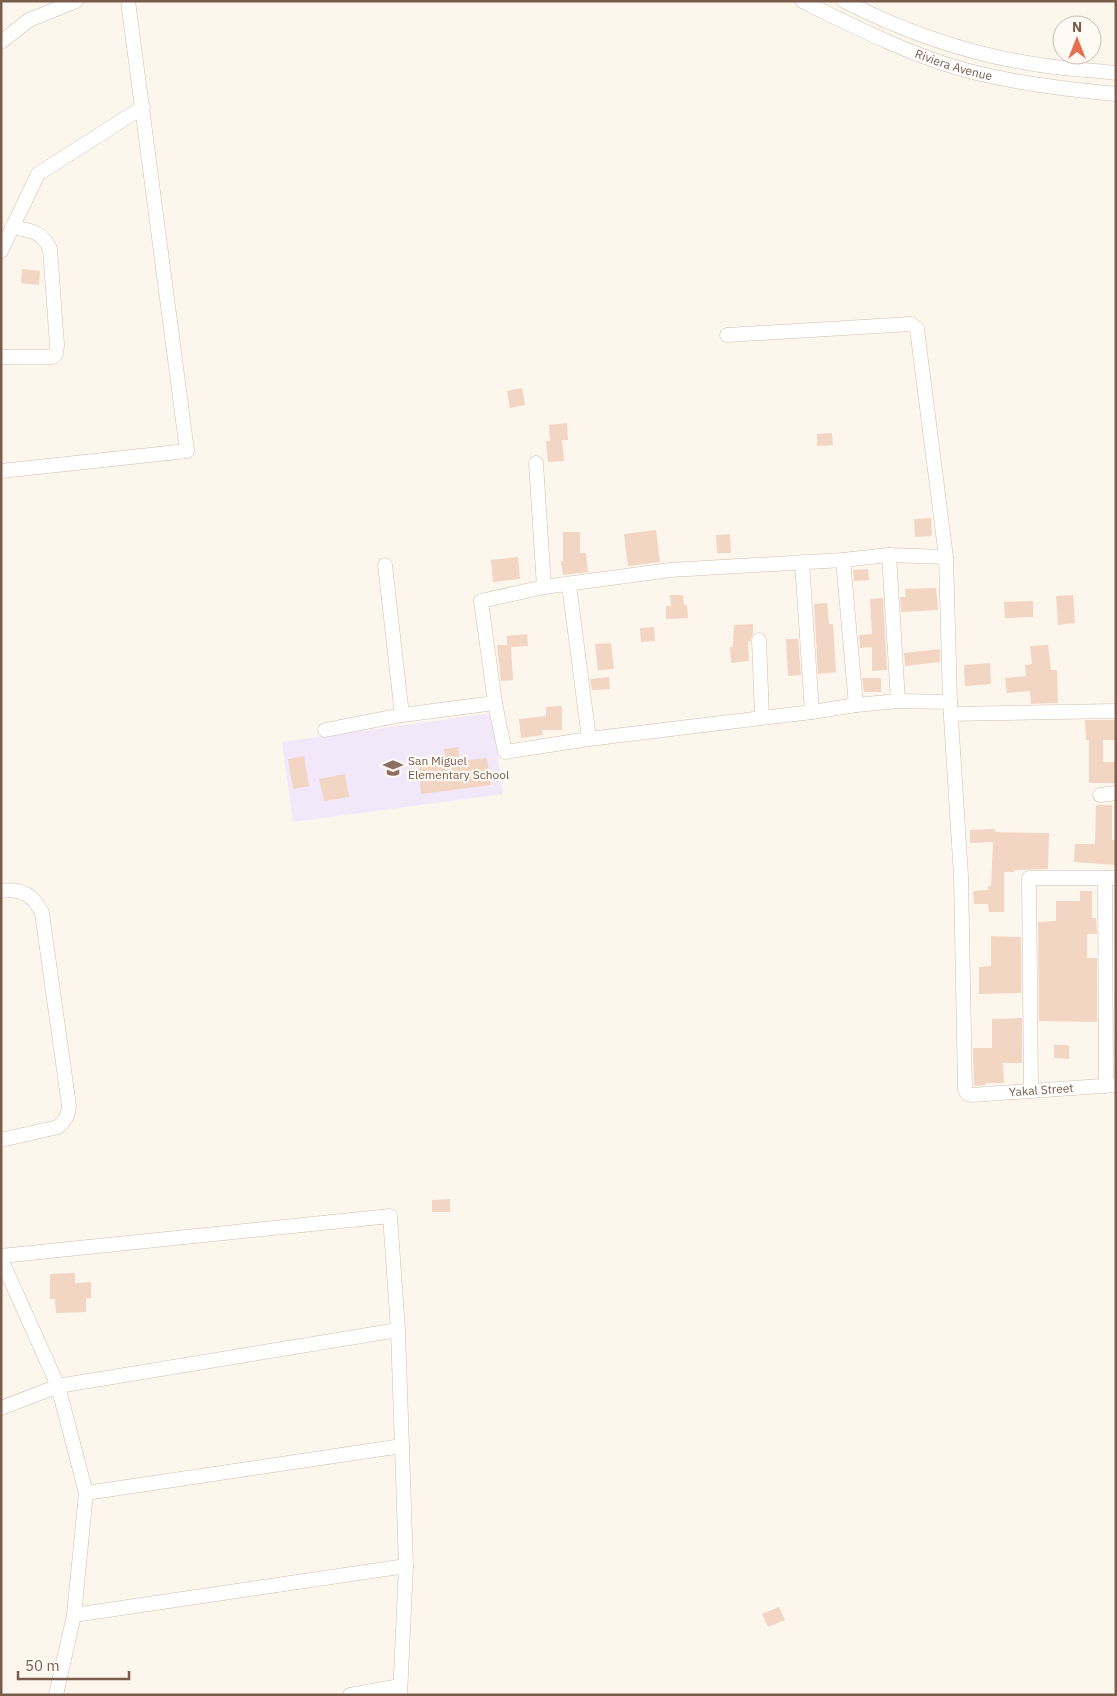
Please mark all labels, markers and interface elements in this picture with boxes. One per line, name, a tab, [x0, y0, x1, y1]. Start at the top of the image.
north arrow	[1052, 15, 1102, 65]
text: N	[1072, 18, 1082, 36]
street label: Riviera Avenue	[913, 46, 994, 83]
place label: San Miguel Elementary School	[408, 753, 509, 782]
school or university icon: San Miguel Elementary School	[382, 757, 404, 779]
street label: Yakal Street	[1008, 1080, 1074, 1099]
scale bar	[18, 1648, 129, 1680]
text: 50 m	[25, 1656, 60, 1675]

